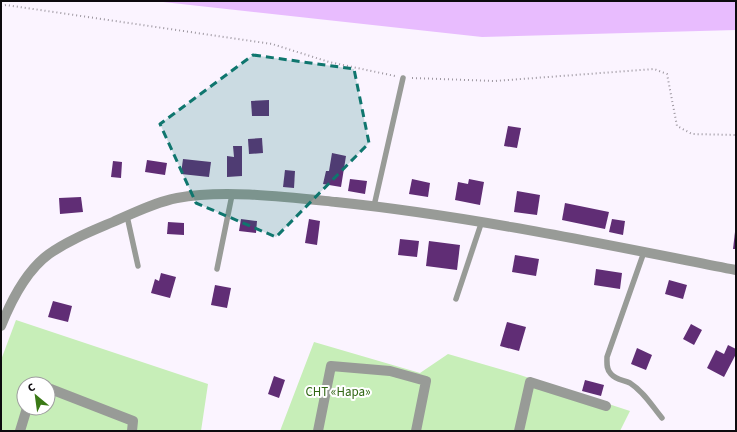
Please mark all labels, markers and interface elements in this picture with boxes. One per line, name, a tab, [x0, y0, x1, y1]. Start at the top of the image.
north arrow	[16, 376, 56, 416]
text: С	[25, 379, 38, 396]
park label: СНТ «Нара»	[305, 383, 371, 401]

